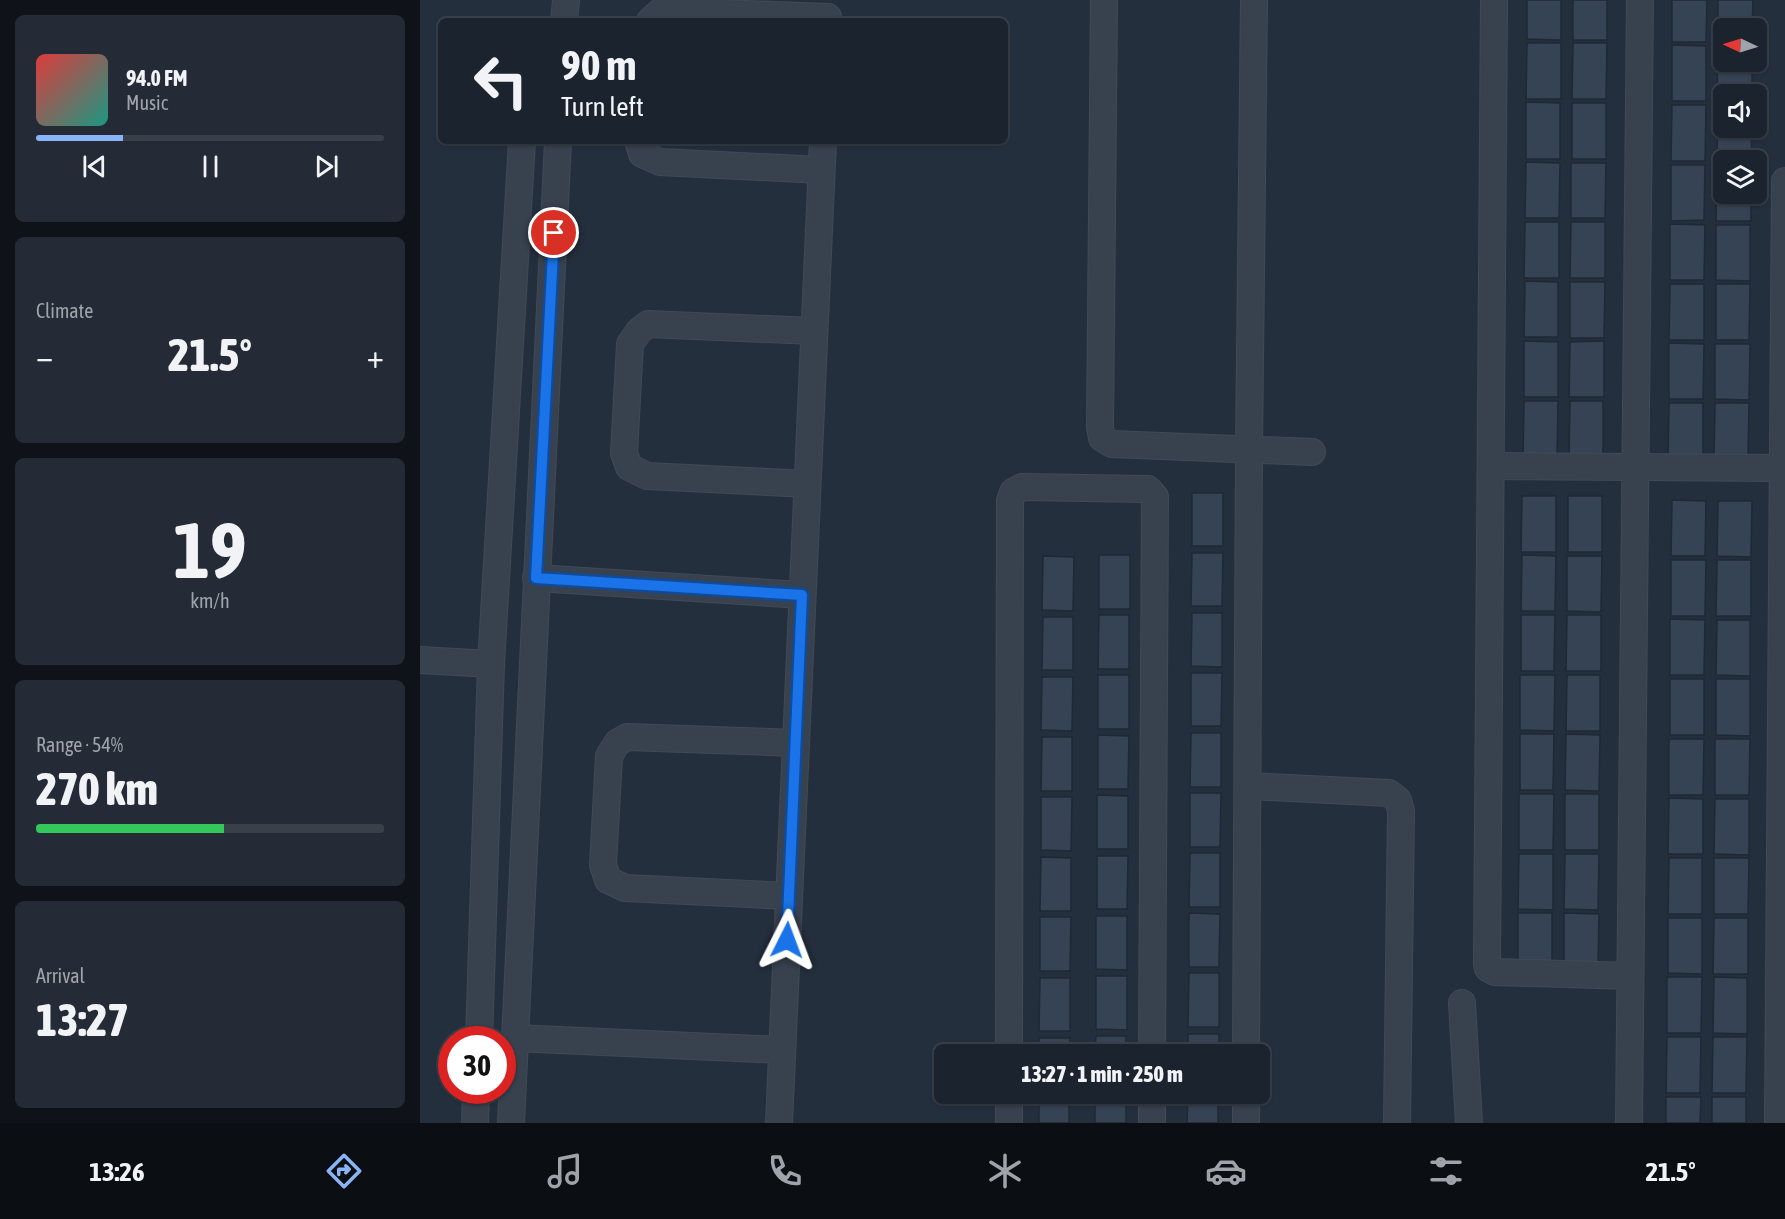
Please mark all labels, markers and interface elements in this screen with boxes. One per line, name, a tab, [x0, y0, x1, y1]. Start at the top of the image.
north arrow	[1713, 18, 1767, 72]
map controls	[1713, 18, 1767, 204]
text: 90 m	[561, 41, 636, 89]
icon: left	[462, 42, 540, 120]
text: 94.0 FM	[126, 65, 188, 91]
button: sound	[1713, 84, 1767, 138]
text: Music	[126, 91, 168, 114]
text: Turn left	[561, 91, 644, 122]
icon: previous	[78, 150, 111, 183]
icon: pause	[194, 150, 227, 183]
icon: next	[310, 150, 343, 183]
button: layers	[1713, 150, 1767, 204]
pin	[528, 207, 579, 258]
icon: arrive	[537, 216, 570, 249]
text: Climate	[36, 299, 93, 322]
text: 21.5°	[168, 329, 252, 381]
text: −	[36, 337, 53, 375]
text: +	[367, 337, 384, 375]
text: 19	[173, 505, 247, 595]
text: km/h	[190, 589, 230, 612]
text: Range · 54%	[36, 733, 123, 756]
text: 270 km	[36, 763, 158, 815]
position arrow	[755, 908, 819, 972]
text: Arrival	[36, 964, 85, 987]
text: 13:27	[36, 994, 129, 1046]
speed limit sign: 30	[438, 1026, 516, 1104]
text: 13:27 · 1 min · 250 m	[1021, 1061, 1183, 1087]
icon: directions	[323, 1150, 365, 1192]
icon: music	[544, 1150, 586, 1192]
icon: phone	[764, 1150, 806, 1192]
icon: climate	[984, 1150, 1026, 1192]
icon: car	[1205, 1150, 1247, 1192]
icon: filters	[1425, 1150, 1467, 1192]
text: 13:26	[89, 1156, 145, 1187]
text: 21.5°	[1645, 1156, 1696, 1187]

